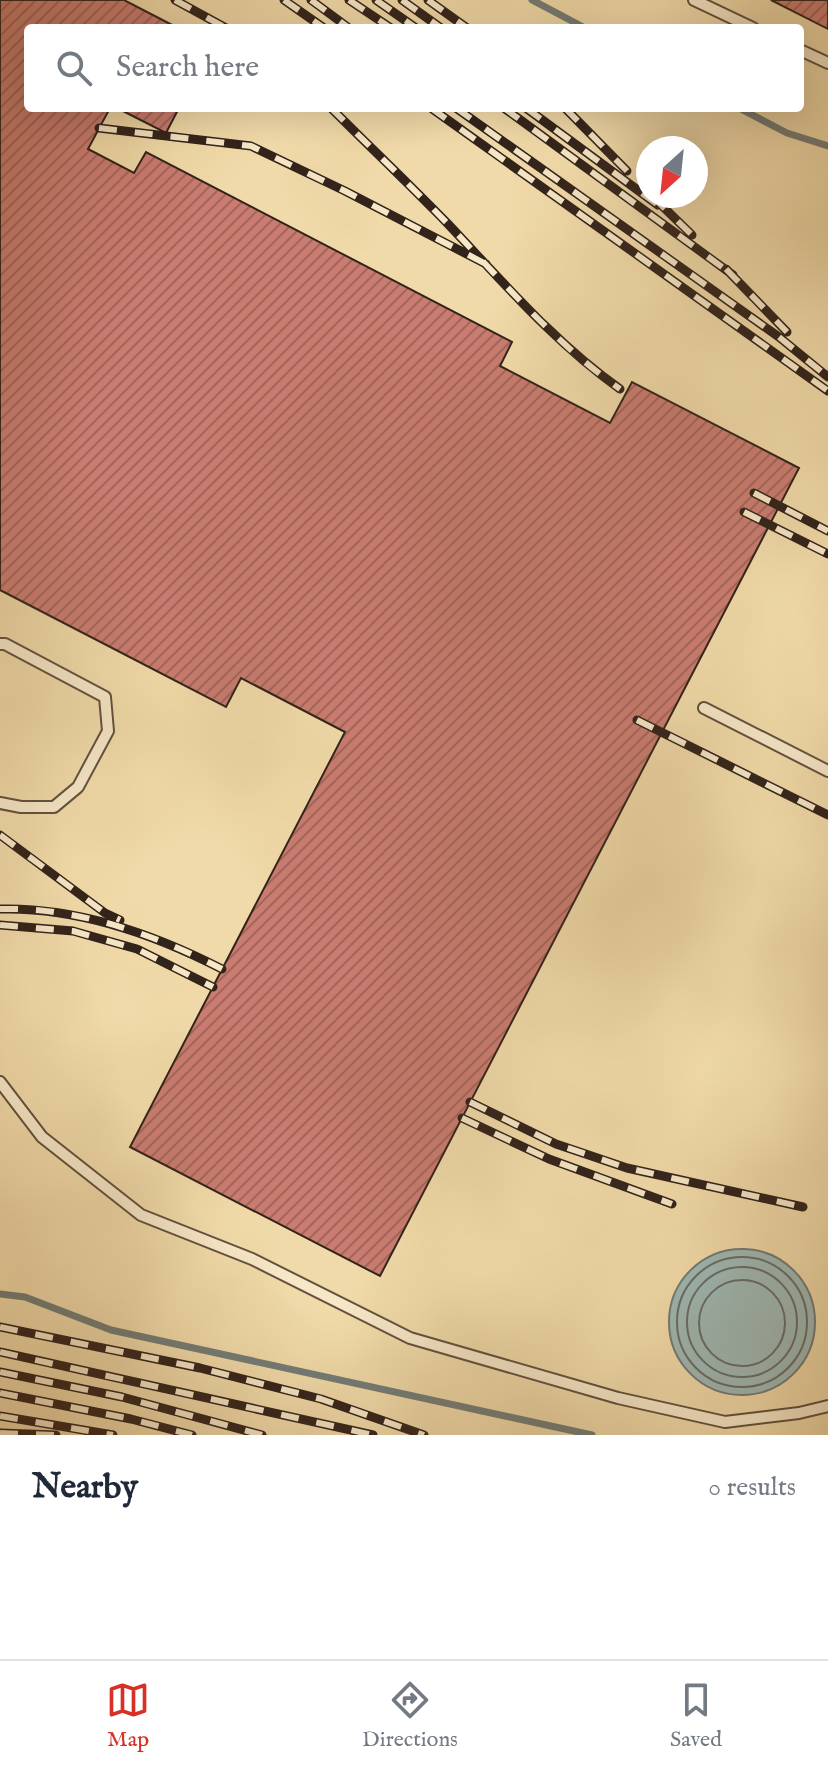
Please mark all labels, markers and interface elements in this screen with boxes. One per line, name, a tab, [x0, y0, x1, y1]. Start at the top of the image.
search box	[24, 24, 804, 112]
icon: search	[52, 46, 96, 90]
text: Search here	[116, 49, 259, 87]
north arrow	[636, 136, 708, 208]
text: Nearby	[32, 1466, 138, 1509]
text: 0 results	[708, 1471, 796, 1504]
tab: Map	[106, 1678, 150, 1754]
tab: Directions	[362, 1678, 458, 1754]
tab: Saved	[670, 1678, 722, 1754]

